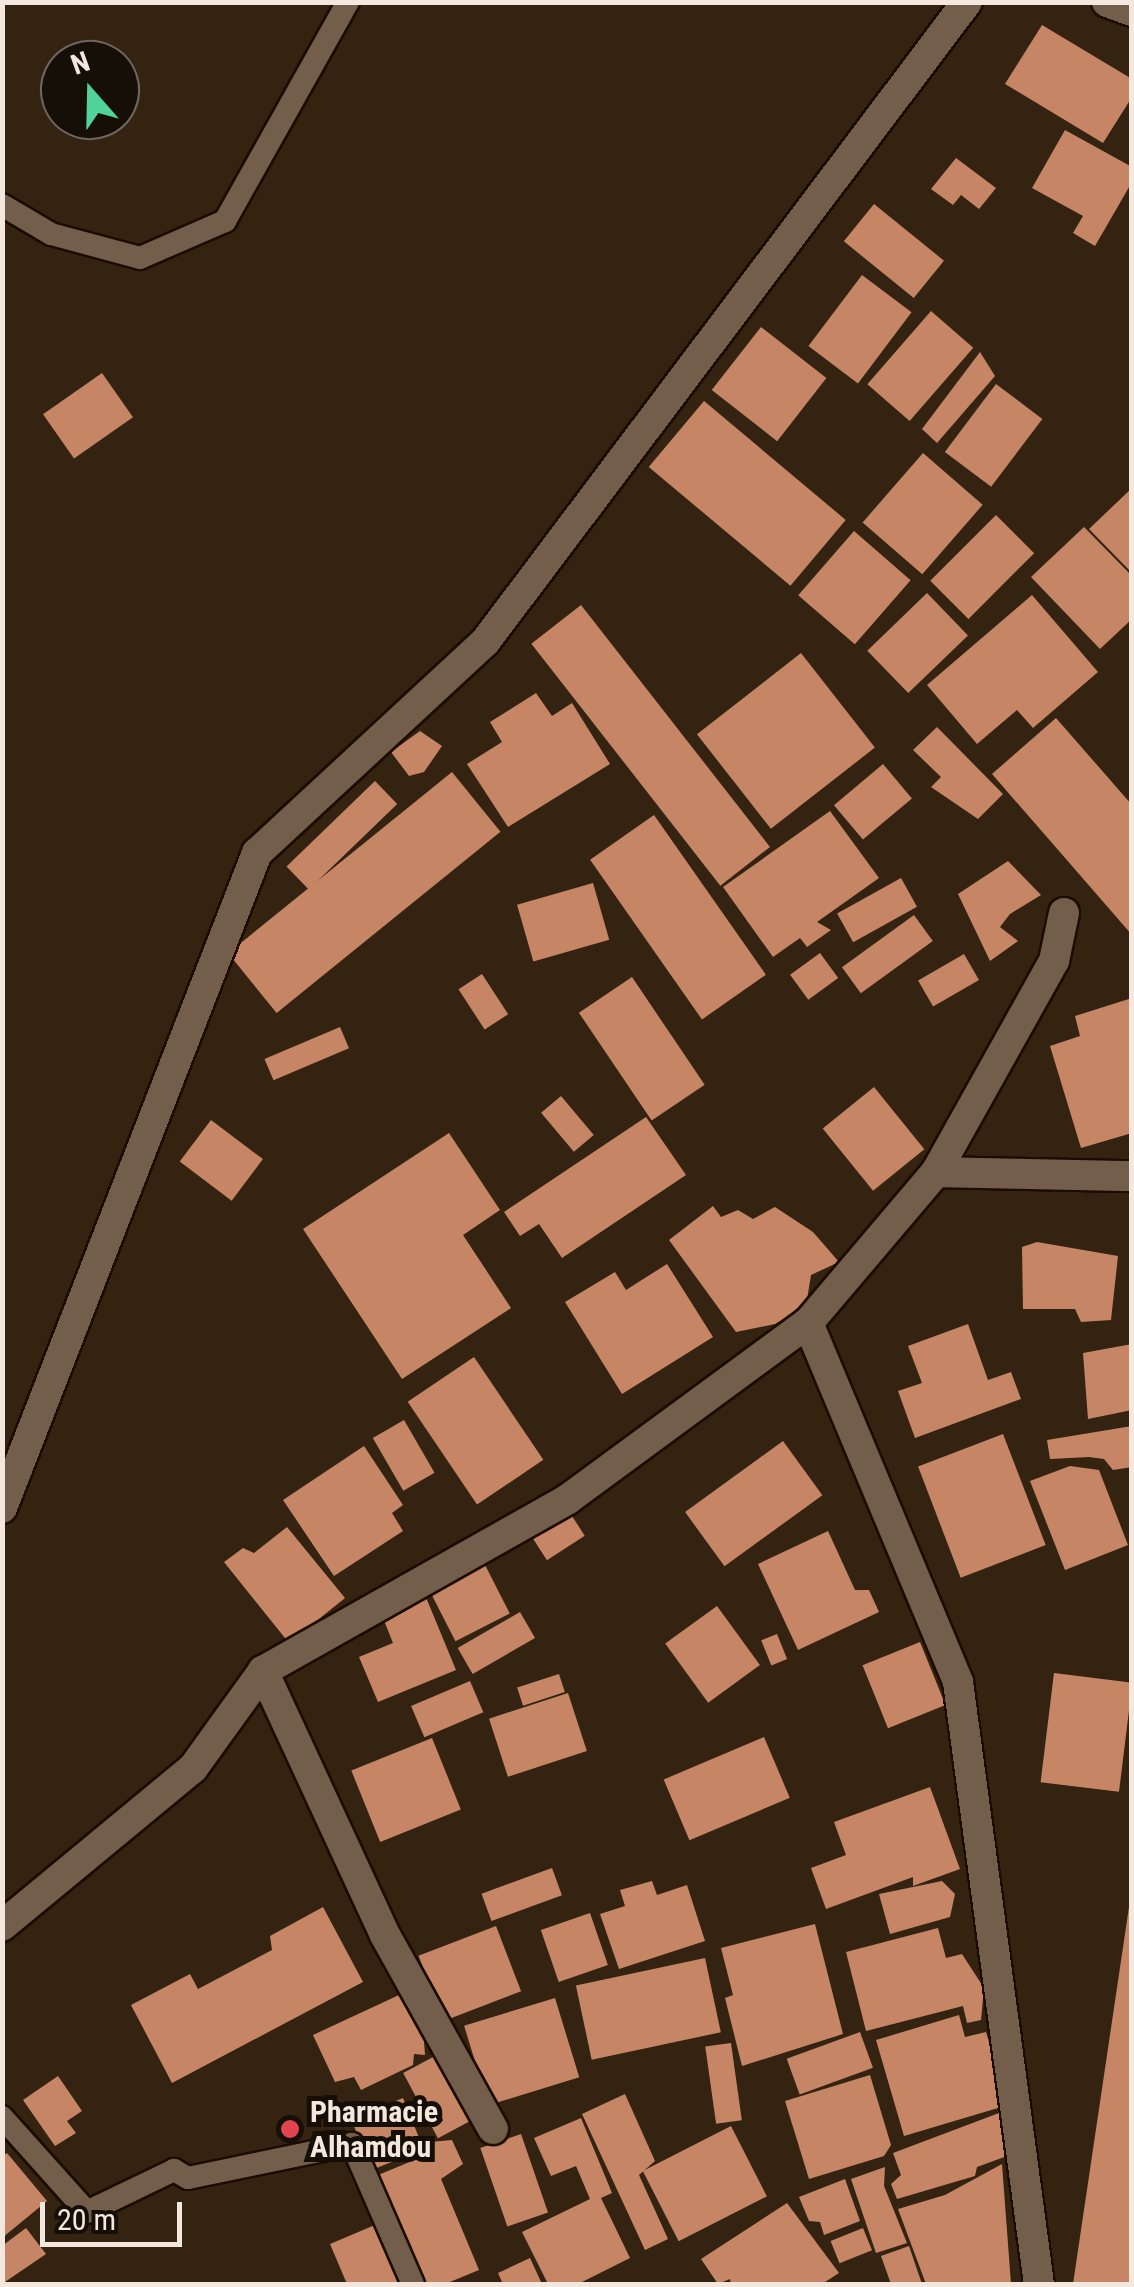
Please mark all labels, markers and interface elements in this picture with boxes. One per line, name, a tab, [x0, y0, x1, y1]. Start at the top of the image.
north arrow	[40, 40, 140, 140]
text: N	[67, 45, 94, 82]
place label: Pharmacie Alhamdou	[310, 2094, 438, 2164]
marker: Pharmacie Alhamdou	[279, 2118, 301, 2140]
scale bar	[45, 2182, 188, 2244]
text: 20 m	[57, 2202, 116, 2237]

